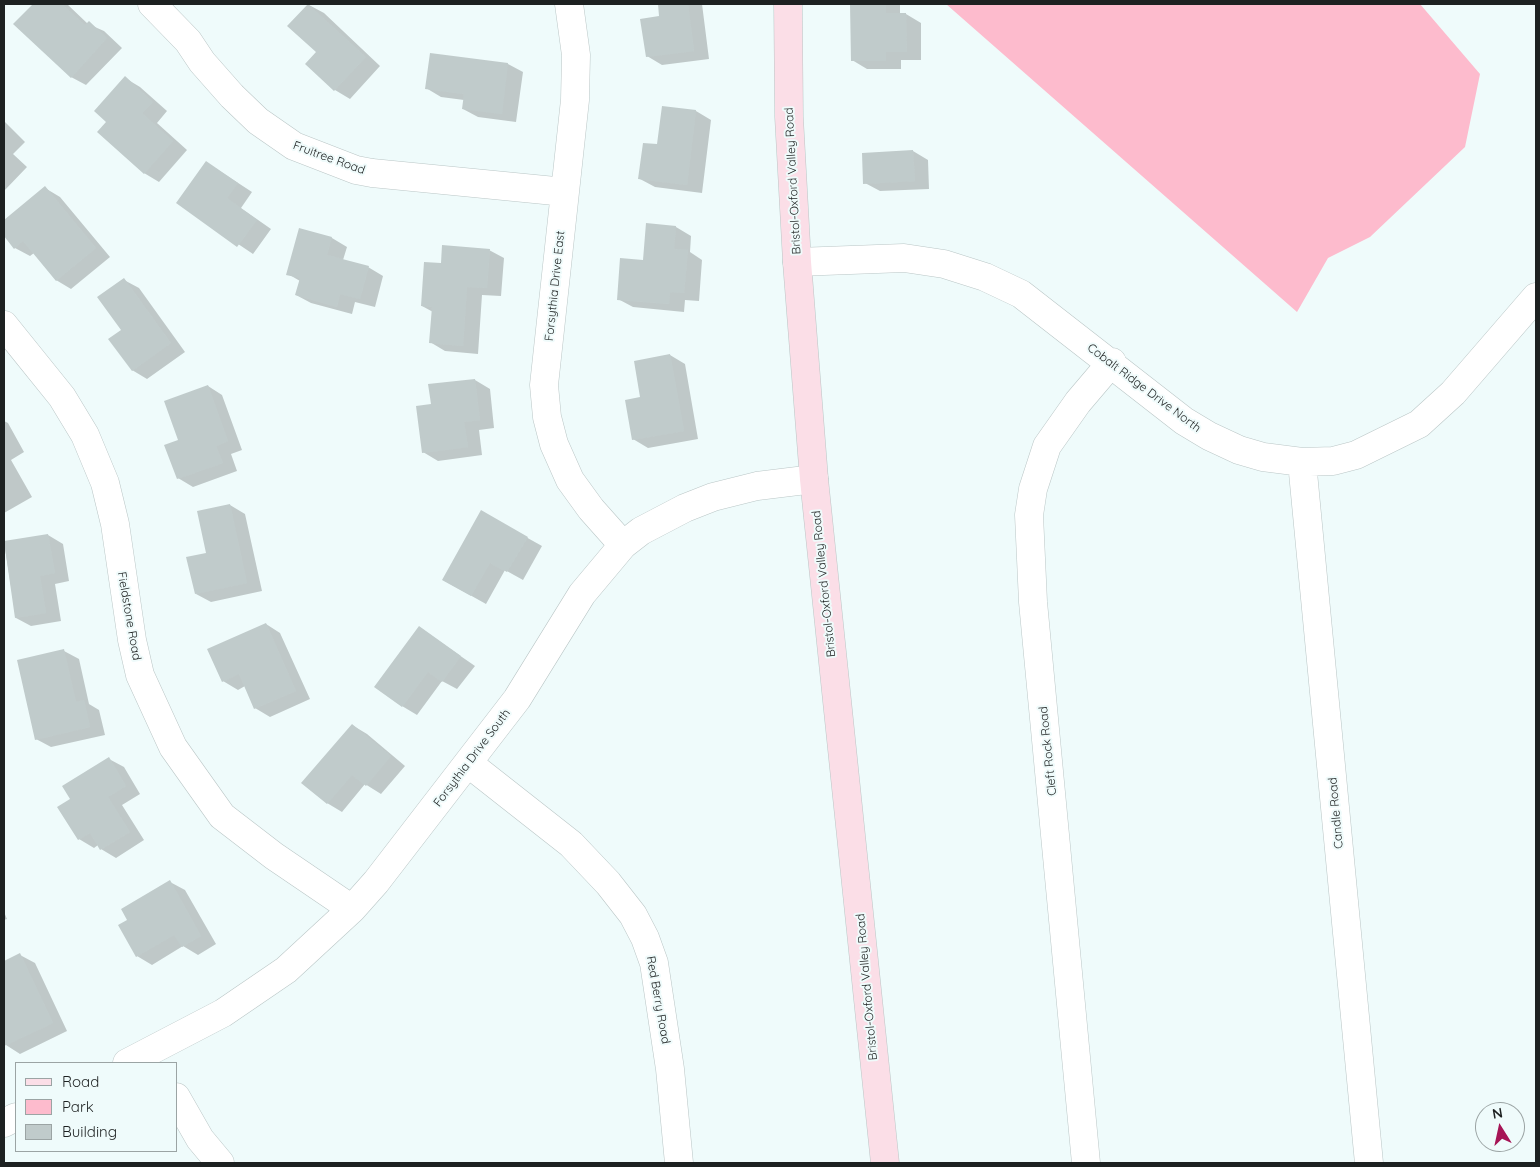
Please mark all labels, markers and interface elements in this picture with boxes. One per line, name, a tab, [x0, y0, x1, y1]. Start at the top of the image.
street label: Bristol-Oxford Valley Road	[782, 107, 804, 255]
street label: Fruitree Road	[291, 138, 367, 178]
street label: Forsythia Drive East	[542, 230, 568, 342]
street label: Cobalt Ridge Drive North	[1084, 341, 1204, 435]
street label: Bristol-Oxford Valley Road	[809, 510, 839, 658]
street label: Fieldstone Road	[114, 571, 144, 661]
street label: Forsythia Drive South	[431, 706, 513, 810]
street label: Cleft Rock Road	[1036, 706, 1060, 796]
street label: Candle Road	[1326, 777, 1346, 849]
street label: Bristol-Oxford Valley Road	[853, 913, 881, 1061]
street label: Red Berry Road	[643, 955, 673, 1045]
legend	[15, 1062, 178, 1152]
text: Road	[62, 1072, 99, 1091]
text: Park	[62, 1097, 94, 1116]
north arrow	[1475, 1102, 1525, 1152]
text: N	[1491, 1103, 1504, 1123]
text: Building	[62, 1122, 117, 1141]

